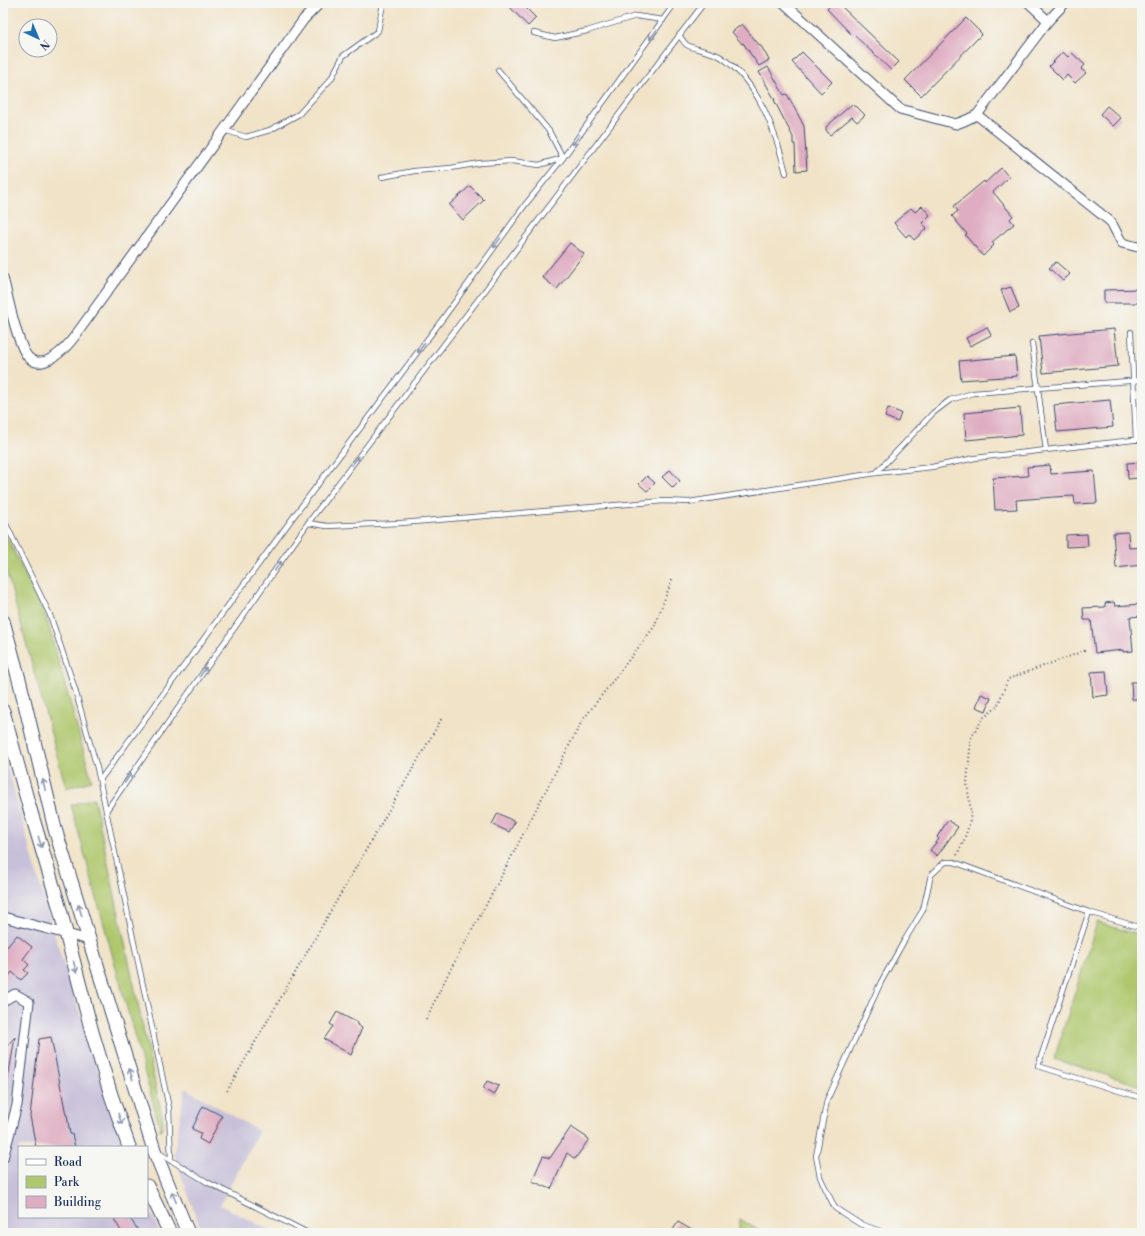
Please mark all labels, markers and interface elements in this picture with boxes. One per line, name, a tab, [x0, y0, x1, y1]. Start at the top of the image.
north arrow	[18, 18, 58, 58]
one-way arrow	[648, 29, 657, 40]
text: N	[36, 36, 52, 53]
one-way arrow	[572, 134, 580, 145]
one-way arrow	[493, 238, 502, 249]
one-way arrow	[416, 343, 425, 354]
one-way arrow	[351, 456, 359, 467]
one-way arrow	[274, 561, 282, 572]
one-way arrow	[199, 667, 207, 678]
one-way arrow	[124, 773, 132, 784]
one-way arrow	[40, 779, 48, 792]
one-way arrow	[37, 836, 44, 849]
one-way arrow	[76, 904, 83, 917]
one-way arrow	[72, 961, 80, 974]
one-way arrow	[127, 1068, 134, 1081]
one-way arrow	[116, 1113, 124, 1125]
legend	[18, 1146, 148, 1218]
text: Road	[54, 1155, 82, 1170]
text: Park	[54, 1175, 80, 1190]
one-way arrow	[169, 1191, 177, 1203]
text: Building	[53, 1195, 102, 1210]

